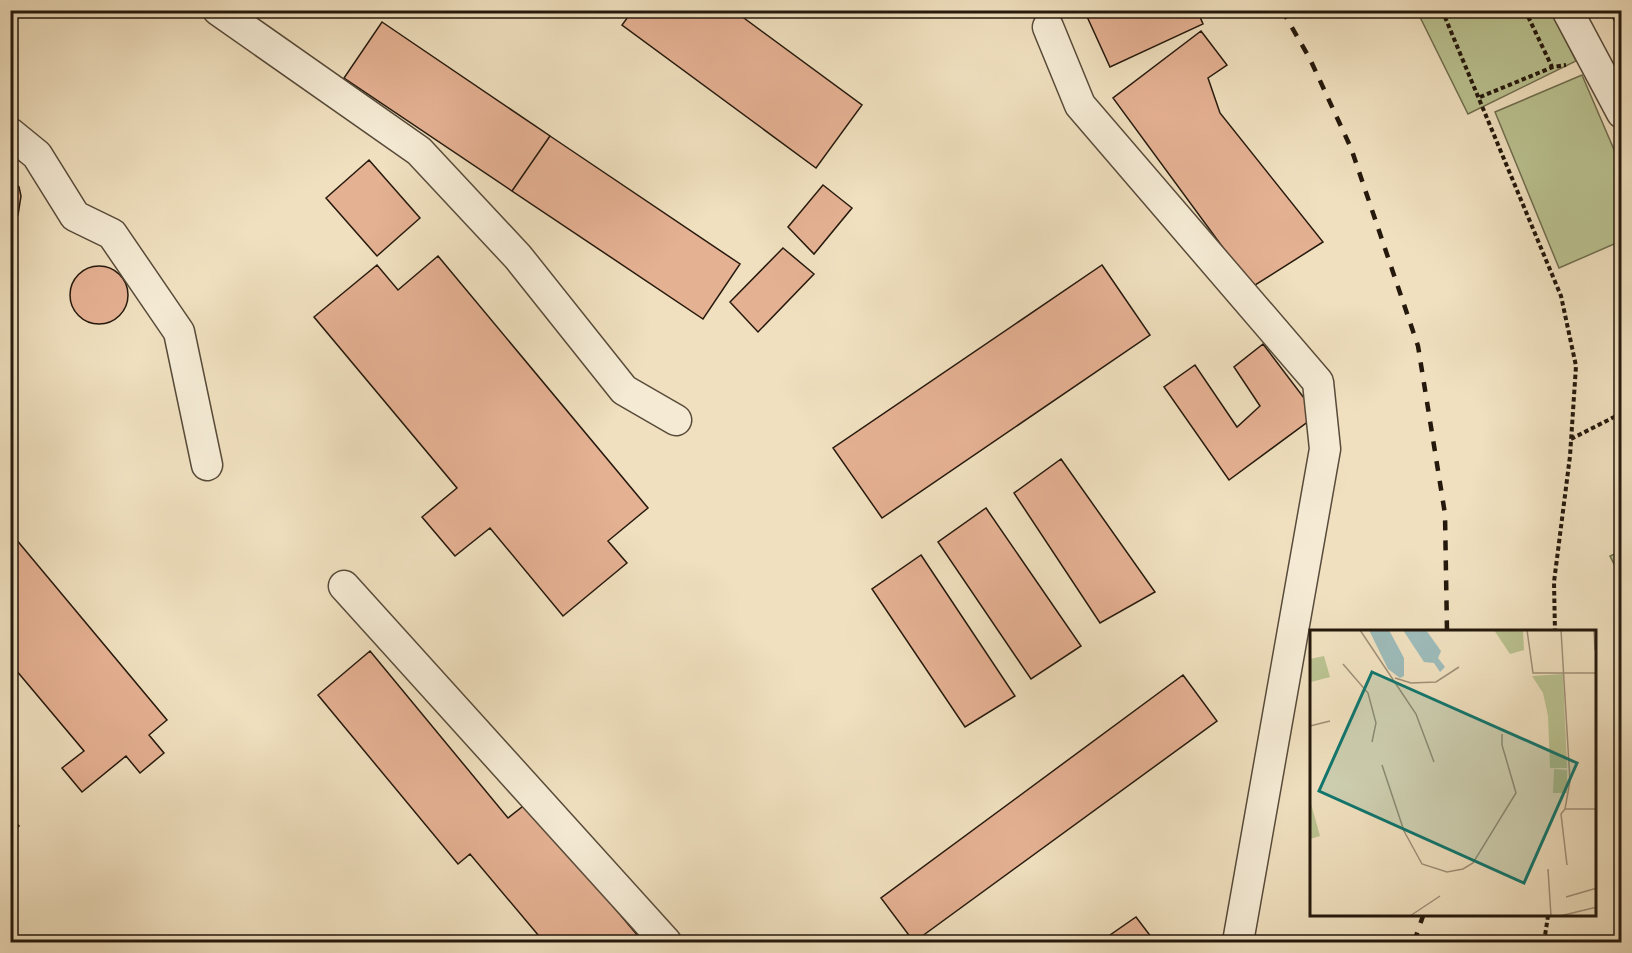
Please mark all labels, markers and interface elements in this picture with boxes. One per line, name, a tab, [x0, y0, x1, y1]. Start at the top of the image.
inset map	[1310, 630, 1596, 917]

